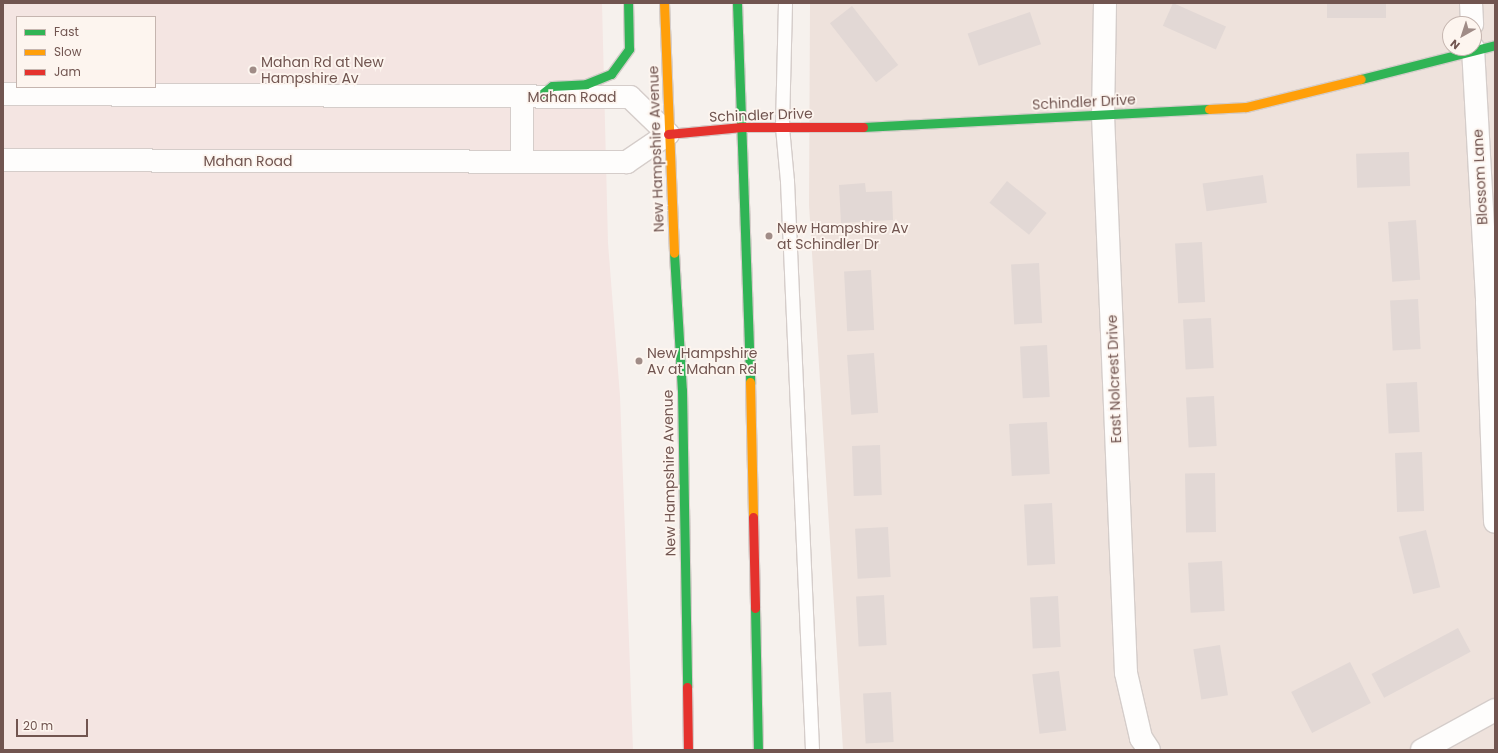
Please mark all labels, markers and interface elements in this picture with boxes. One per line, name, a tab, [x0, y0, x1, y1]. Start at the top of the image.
legend	[16, 16, 156, 88]
north arrow	[1442, 16, 1482, 56]
text: Fast	[54, 23, 79, 40]
text: N	[1447, 36, 1463, 53]
text: Slow	[54, 43, 82, 60]
place label: Mahan Rd at New Hampshire Av	[261, 54, 384, 86]
text: Jam	[54, 63, 81, 80]
marker: Mahan Rd at New Hampshire Av	[248, 65, 258, 75]
street label: New Hampshire Avenue	[645, 65, 667, 233]
street label: Mahan Road	[527, 89, 617, 105]
street label: Schindler Drive	[1032, 91, 1136, 113]
street label: Schindler Drive	[709, 105, 813, 125]
street label: Blossom Lane	[1469, 129, 1491, 225]
street label: Mahan Road	[203, 153, 293, 169]
place label: New Hampshire Av at Schindler Dr	[777, 220, 908, 252]
marker: New Hampshire Av at Schindler Dr	[764, 231, 774, 241]
street label: East Nolcrest Drive	[1103, 314, 1125, 444]
place label: New Hampshire Av at Mahan Rd	[647, 345, 757, 378]
marker: New Hampshire Av at Mahan Rd	[634, 356, 644, 366]
street label: New Hampshire Avenue	[659, 390, 679, 556]
scale bar	[18, 711, 90, 737]
text: 20 m	[23, 717, 53, 734]

